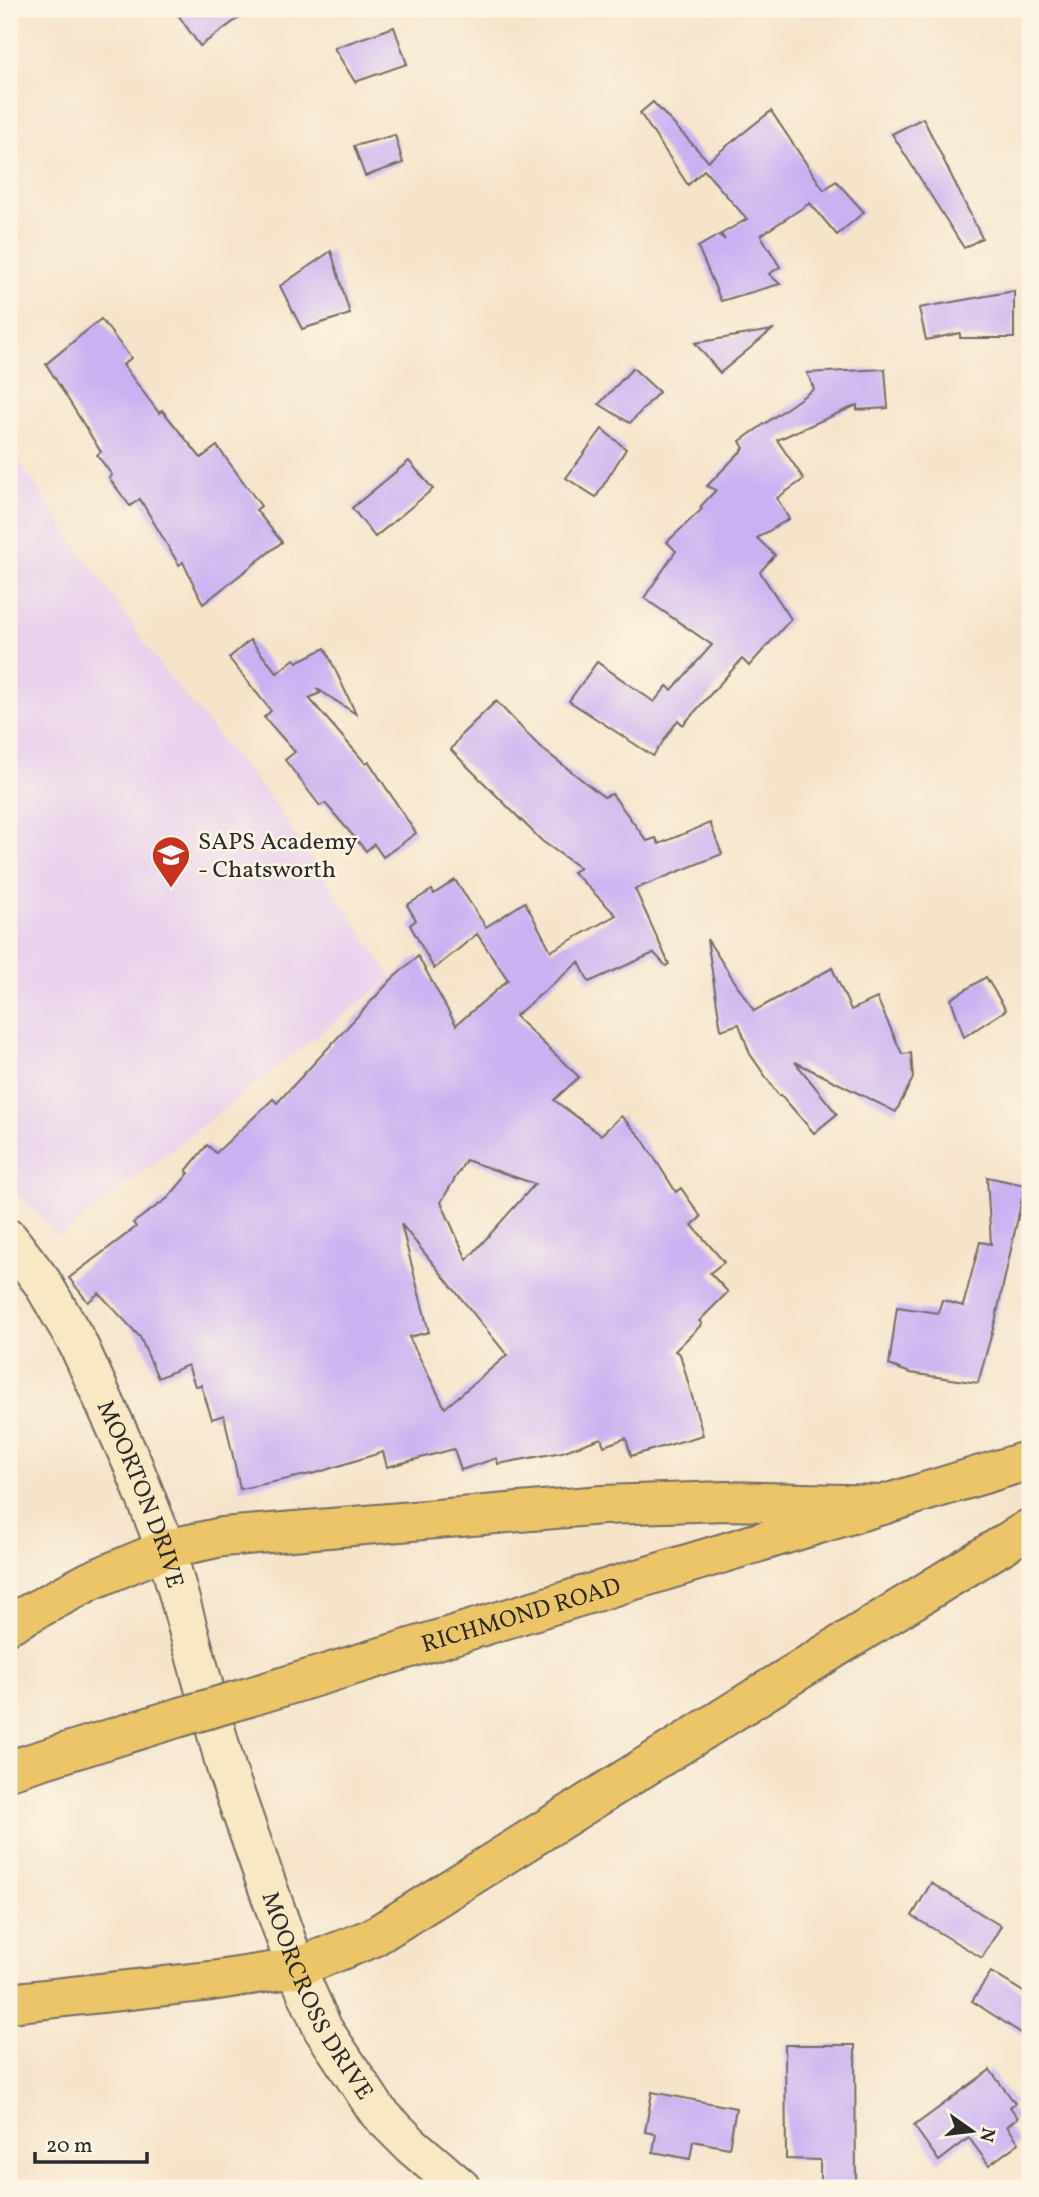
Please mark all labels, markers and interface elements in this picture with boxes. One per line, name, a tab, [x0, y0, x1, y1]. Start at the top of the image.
place label: SAPS Academy - Chatsworth	[198, 826, 357, 888]
school or university icon: SAPS Academy - Chatsworth	[150, 834, 192, 889]
street label: MOORTON DRIVE	[87, 1395, 191, 1592]
street label: RICHMOND ROAD	[418, 1570, 625, 1663]
street label: MOORCROSS DRIVE	[252, 1887, 380, 2107]
north arrow	[937, 2096, 1007, 2166]
scale bar	[35, 2120, 147, 2164]
text: N	[972, 2125, 1001, 2145]
text: 20 m	[46, 2132, 92, 2161]

